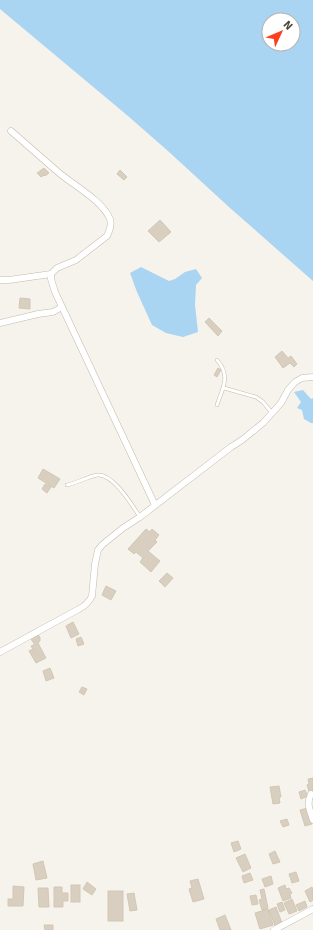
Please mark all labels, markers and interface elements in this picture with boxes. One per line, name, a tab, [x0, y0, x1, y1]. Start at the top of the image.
north arrow	[261, 12, 301, 52]
text: N	[280, 18, 295, 33]

